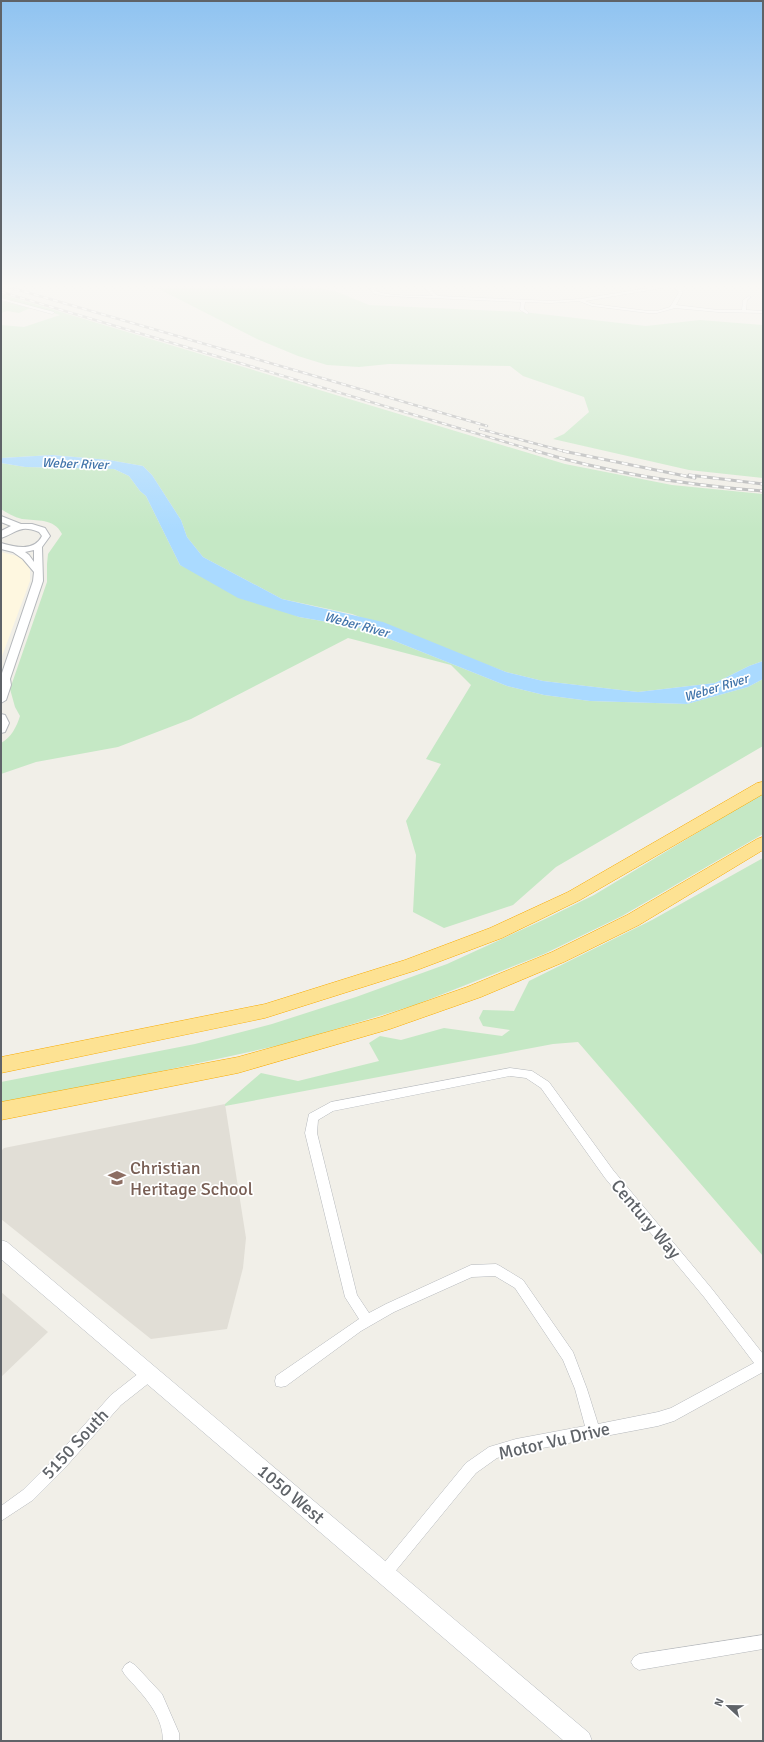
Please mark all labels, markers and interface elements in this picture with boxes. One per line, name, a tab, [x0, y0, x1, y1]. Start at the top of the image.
water label: Weber River	[42, 455, 111, 473]
water label: Weber River	[323, 609, 393, 642]
water label: Weber River	[682, 670, 752, 705]
place label: Christian Heritage School	[130, 1157, 253, 1200]
school or university icon: Christian Heritage School	[107, 1168, 127, 1188]
street label: Century Way	[606, 1175, 686, 1264]
street label: 5150 South	[37, 1404, 113, 1484]
street label: Motor Vu Drive	[496, 1417, 612, 1465]
street label: 1050 West	[253, 1460, 329, 1528]
north arrow	[708, 1686, 748, 1726]
text: N	[712, 1696, 727, 1708]

